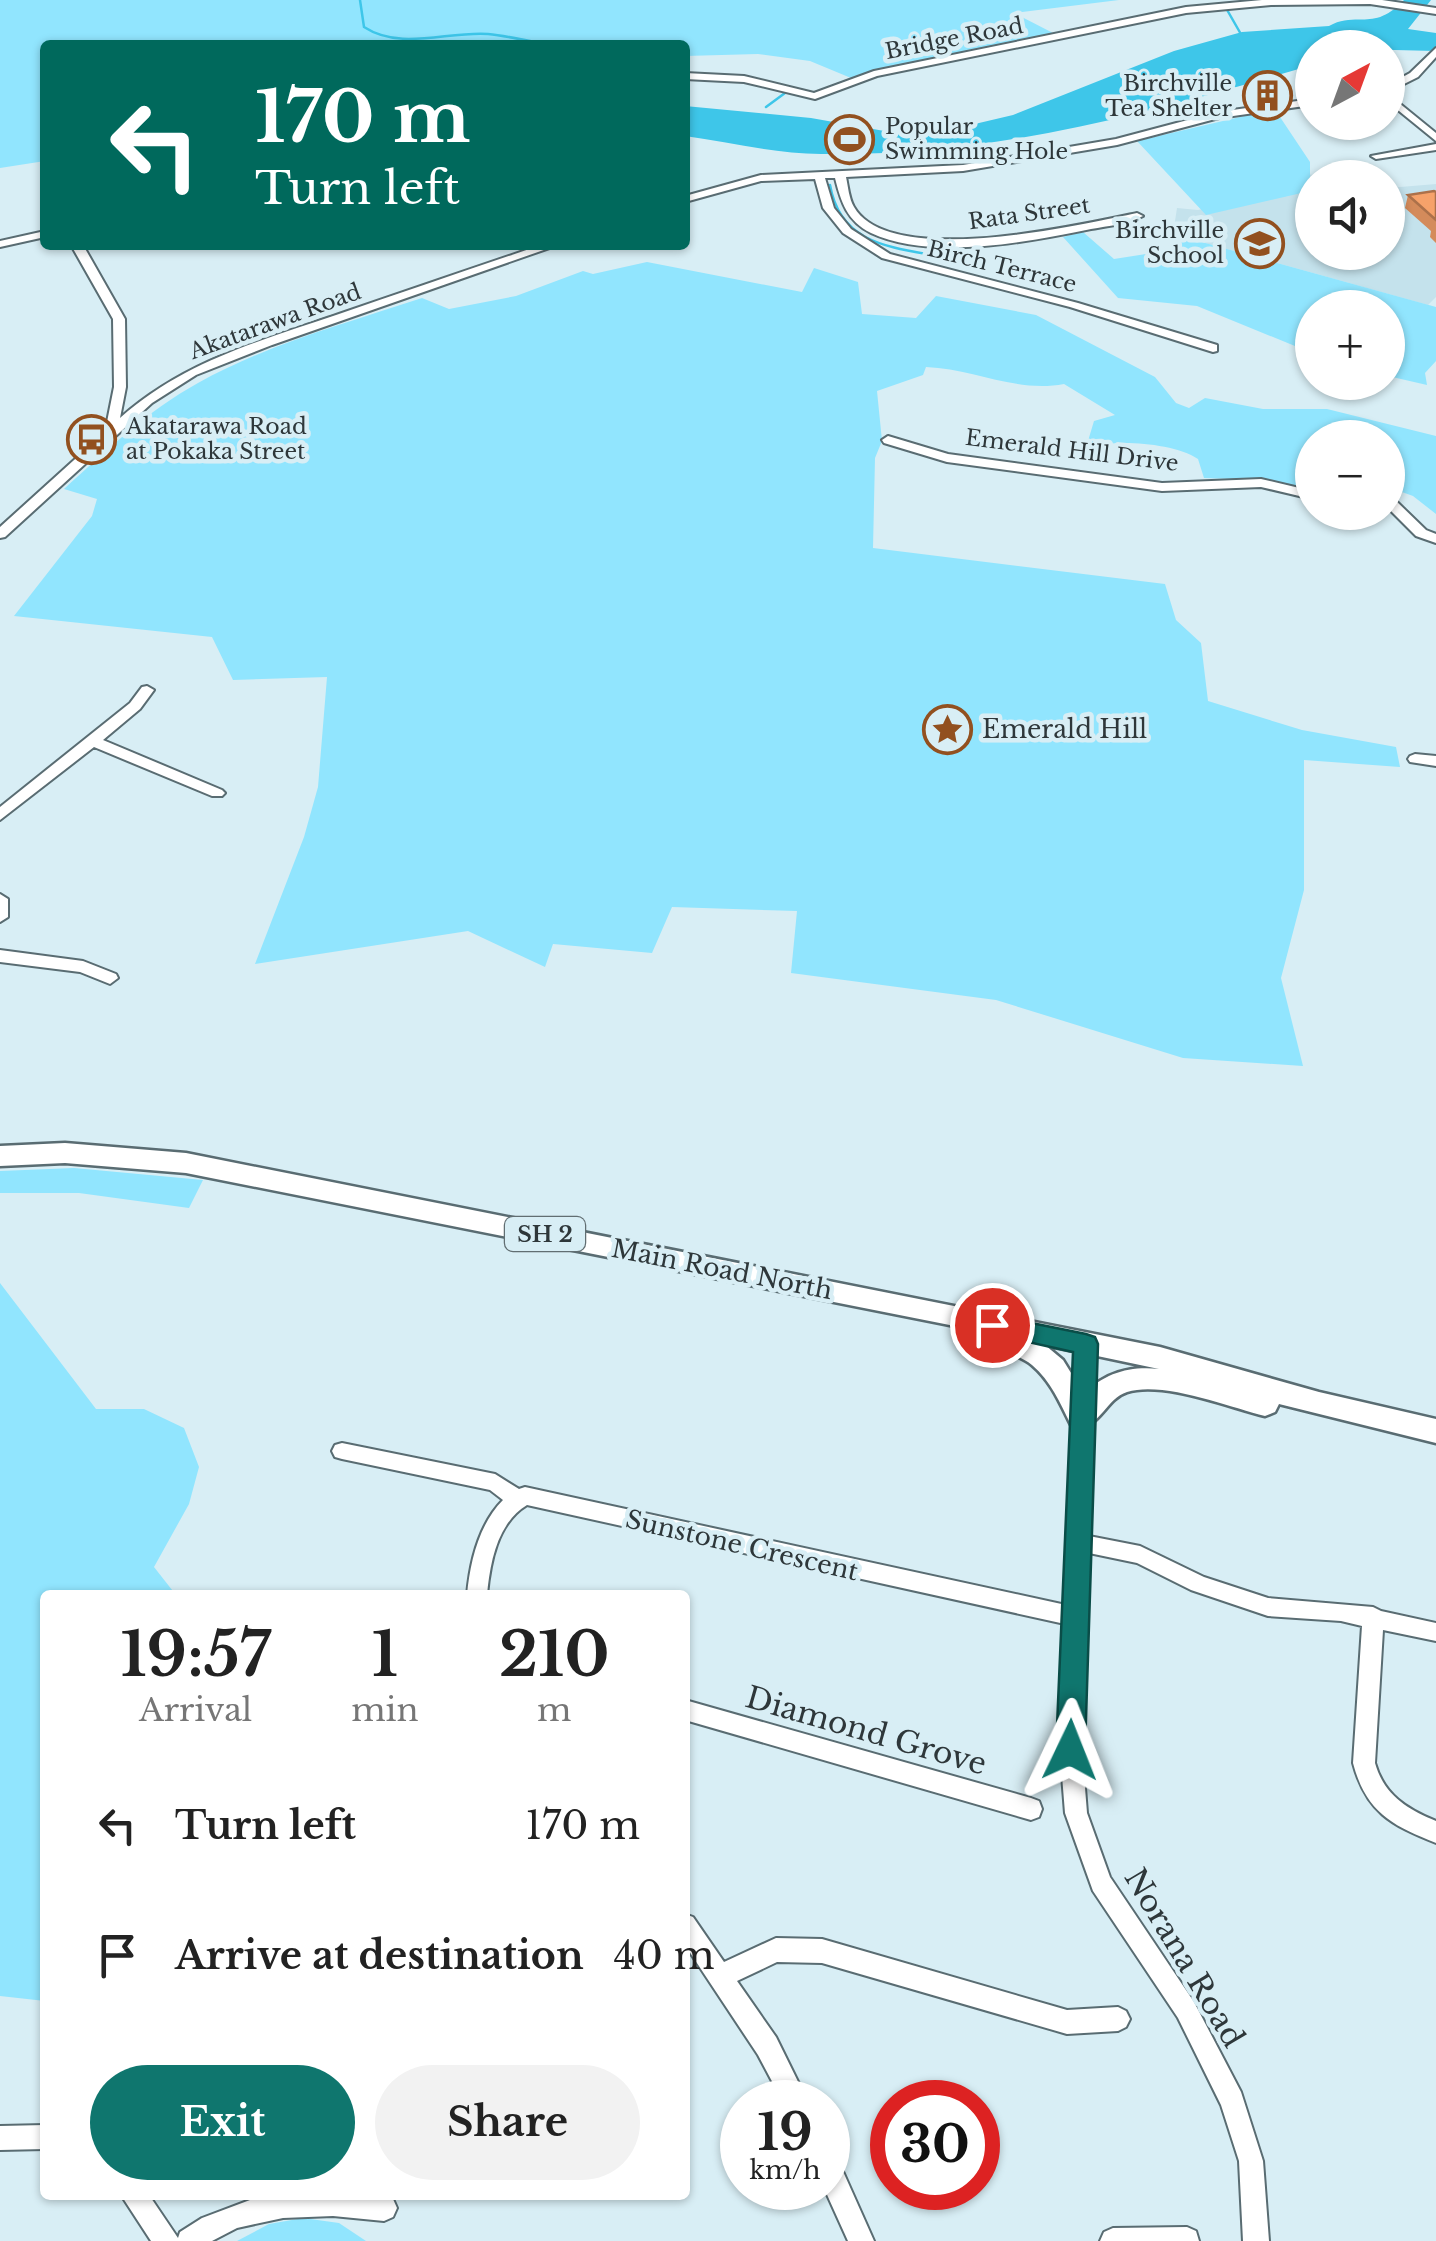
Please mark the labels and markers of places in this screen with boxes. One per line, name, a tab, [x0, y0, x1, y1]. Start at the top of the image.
place label: Birchville Tea Shelter	[1105, 70, 1232, 122]
building icon: Birchville Tea Shelter	[1241, 70, 1293, 122]
sports icon: Popular Swimming Hole	[824, 113, 876, 165]
place label: Popular Swimming Hole	[885, 113, 1068, 165]
place label: Birchville School	[1115, 217, 1224, 269]
school or university icon: Birchville School	[1233, 217, 1285, 269]
bus stop icon: Akatarawa Road at Pokaka Street	[65, 413, 117, 465]
place label: Akatarawa Road at Pokaka Street	[125, 413, 307, 465]
place icon: Emerald Hill	[921, 703, 973, 755]
place label: Emerald Hill	[982, 714, 1147, 745]
pin	[950, 1283, 1035, 1368]

